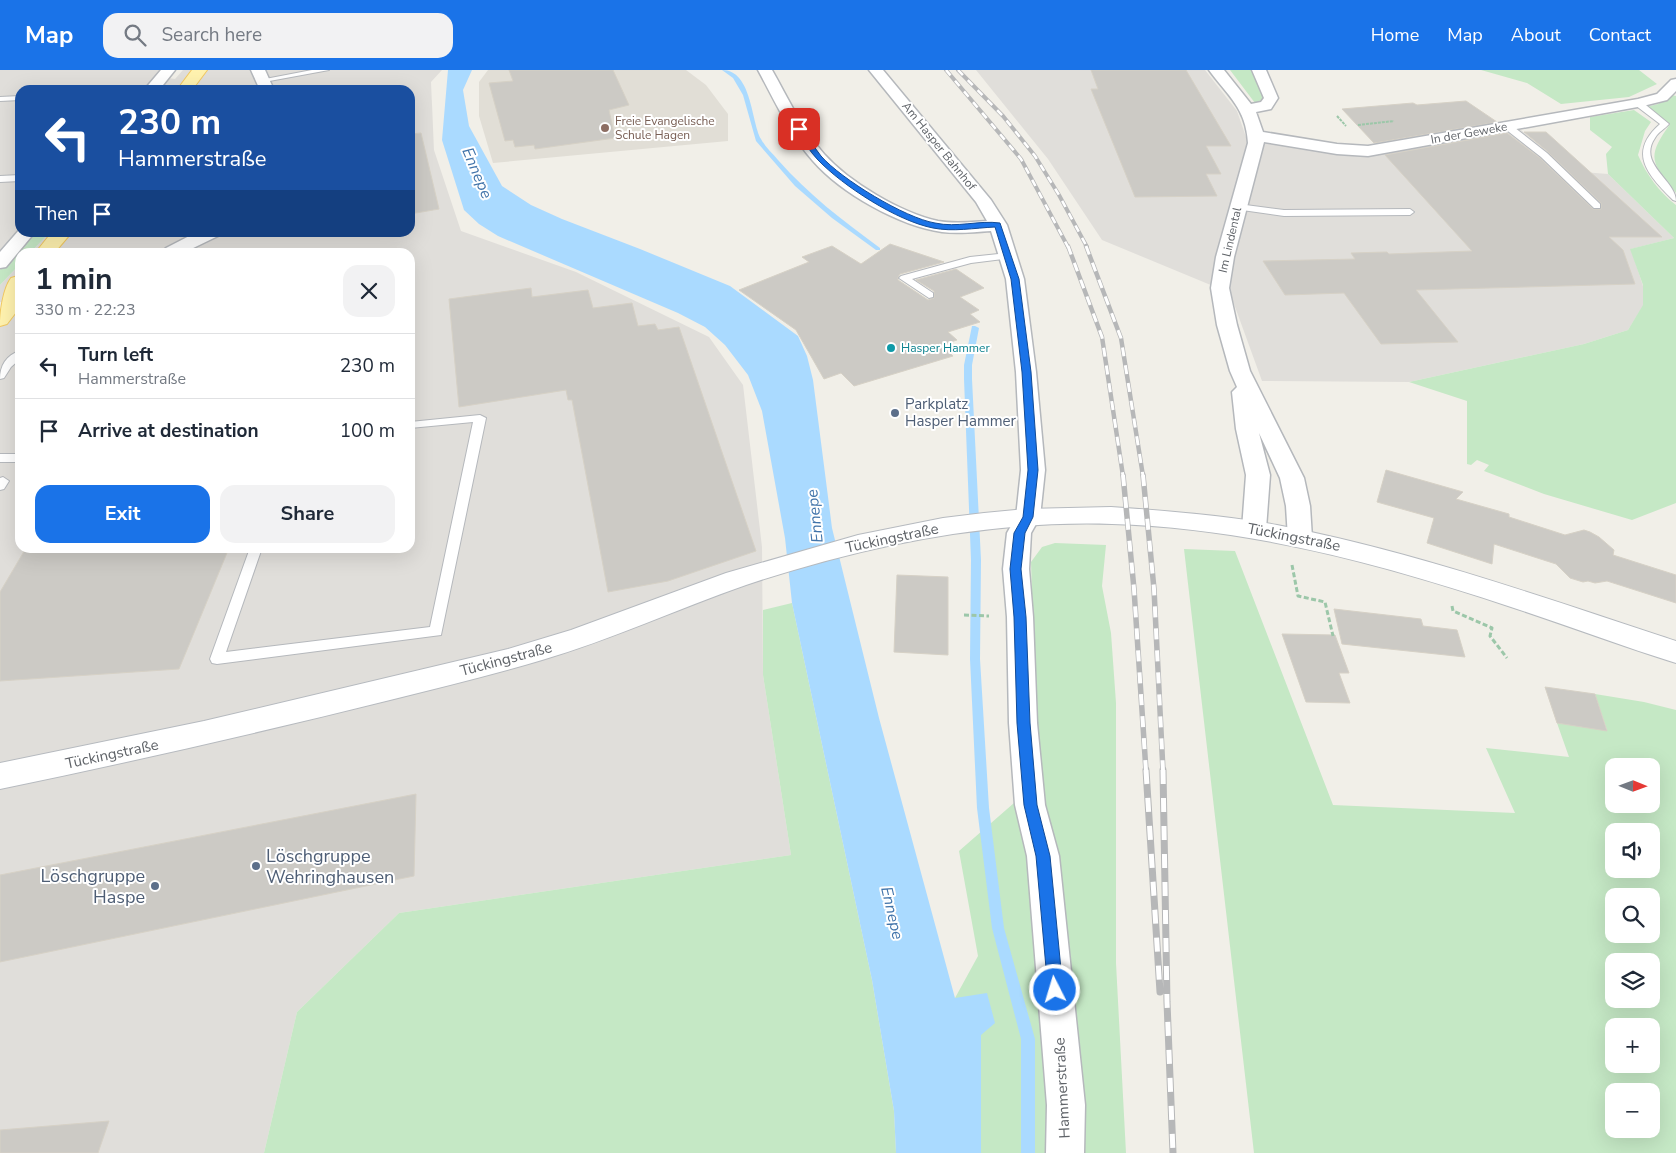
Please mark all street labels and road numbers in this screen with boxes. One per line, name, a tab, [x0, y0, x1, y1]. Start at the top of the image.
street label: Am Hasper Bahnhof	[898, 98, 980, 194]
street label: In der Geweke	[1430, 118, 1508, 148]
street label: Im Lindental	[1215, 205, 1245, 274]
street label: Tückingstraße	[844, 518, 940, 558]
street label: Tückingstraße	[1246, 518, 1342, 556]
street label: Tückingstraße	[458, 637, 554, 681]
street label: Tückingstraße	[64, 734, 160, 774]
street label: Hammerstraße	[1049, 1037, 1075, 1139]

